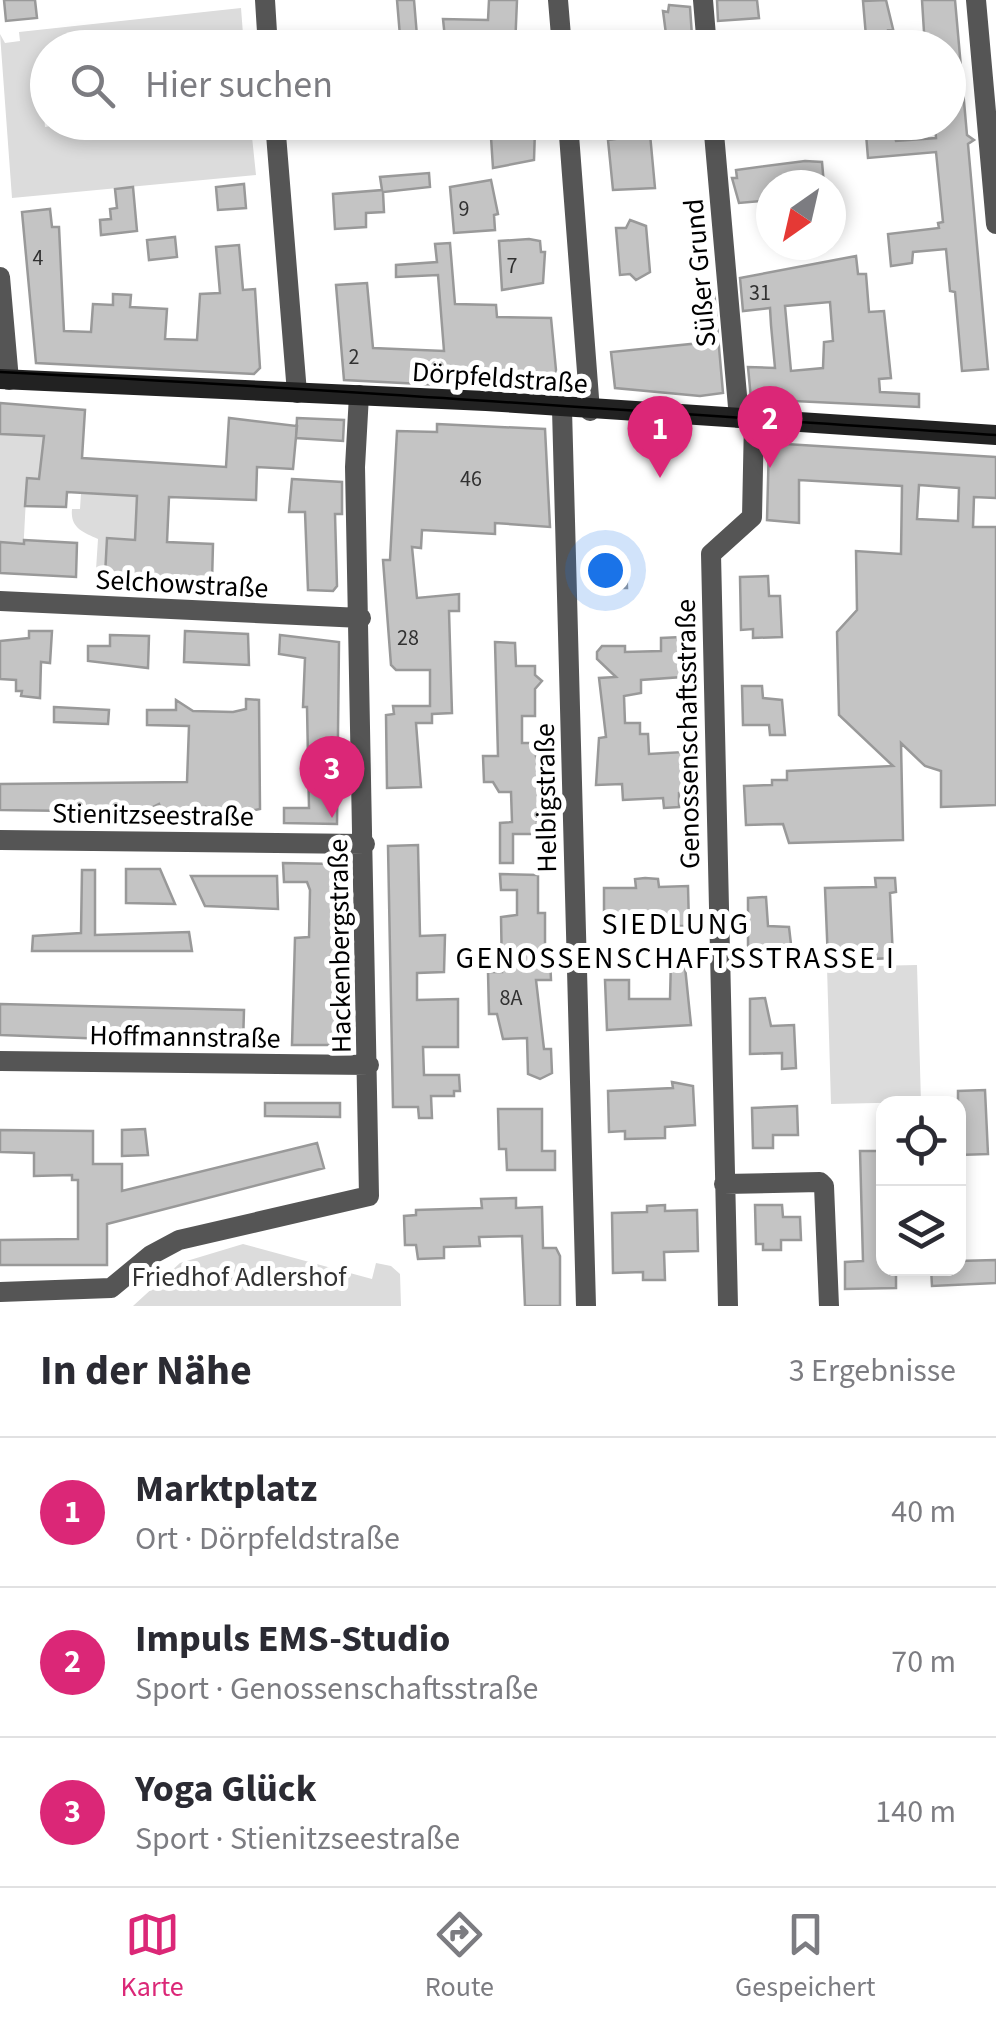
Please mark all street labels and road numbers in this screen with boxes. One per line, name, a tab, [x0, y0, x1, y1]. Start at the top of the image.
street label: Süßer Grund	[674, 197, 726, 349]
street label: Dörpfeldstraße	[411, 352, 589, 404]
street label: Selchowstraße	[95, 559, 269, 608]
street label: Genossenschaftsstraße	[666, 599, 710, 869]
street label: Helbigstraße	[525, 723, 567, 873]
street label: Stienitzseestraße	[52, 793, 254, 837]
street label: Hackenbergstraße	[318, 838, 362, 1054]
street label: Hoffmannstraße	[89, 1015, 281, 1059]

